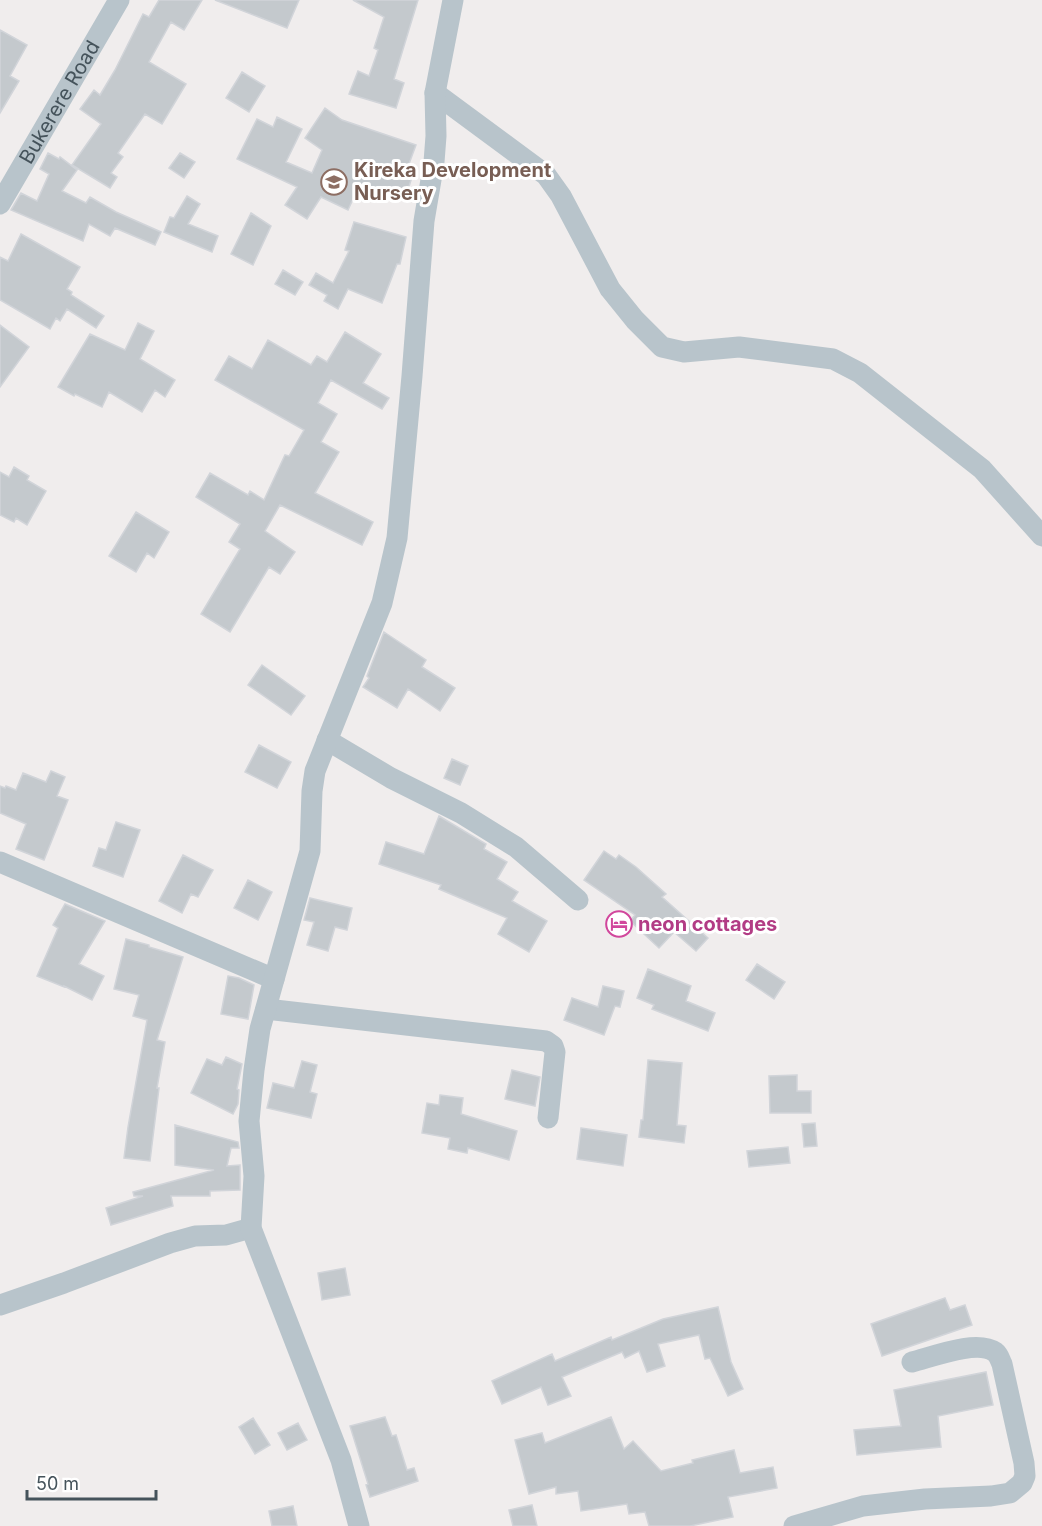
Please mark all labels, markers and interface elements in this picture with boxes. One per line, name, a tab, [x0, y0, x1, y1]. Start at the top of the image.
street label: Bukerere Road	[14, 36, 105, 168]
place label: Kireka Development Nursery	[354, 158, 551, 205]
school or university icon: Kireka Development Nursery	[319, 167, 349, 197]
hotel icon: neon cottages	[604, 909, 634, 939]
place label: neon cottages	[638, 912, 777, 936]
scale bar	[27, 1463, 156, 1501]
text: 50 m	[36, 1473, 79, 1494]

